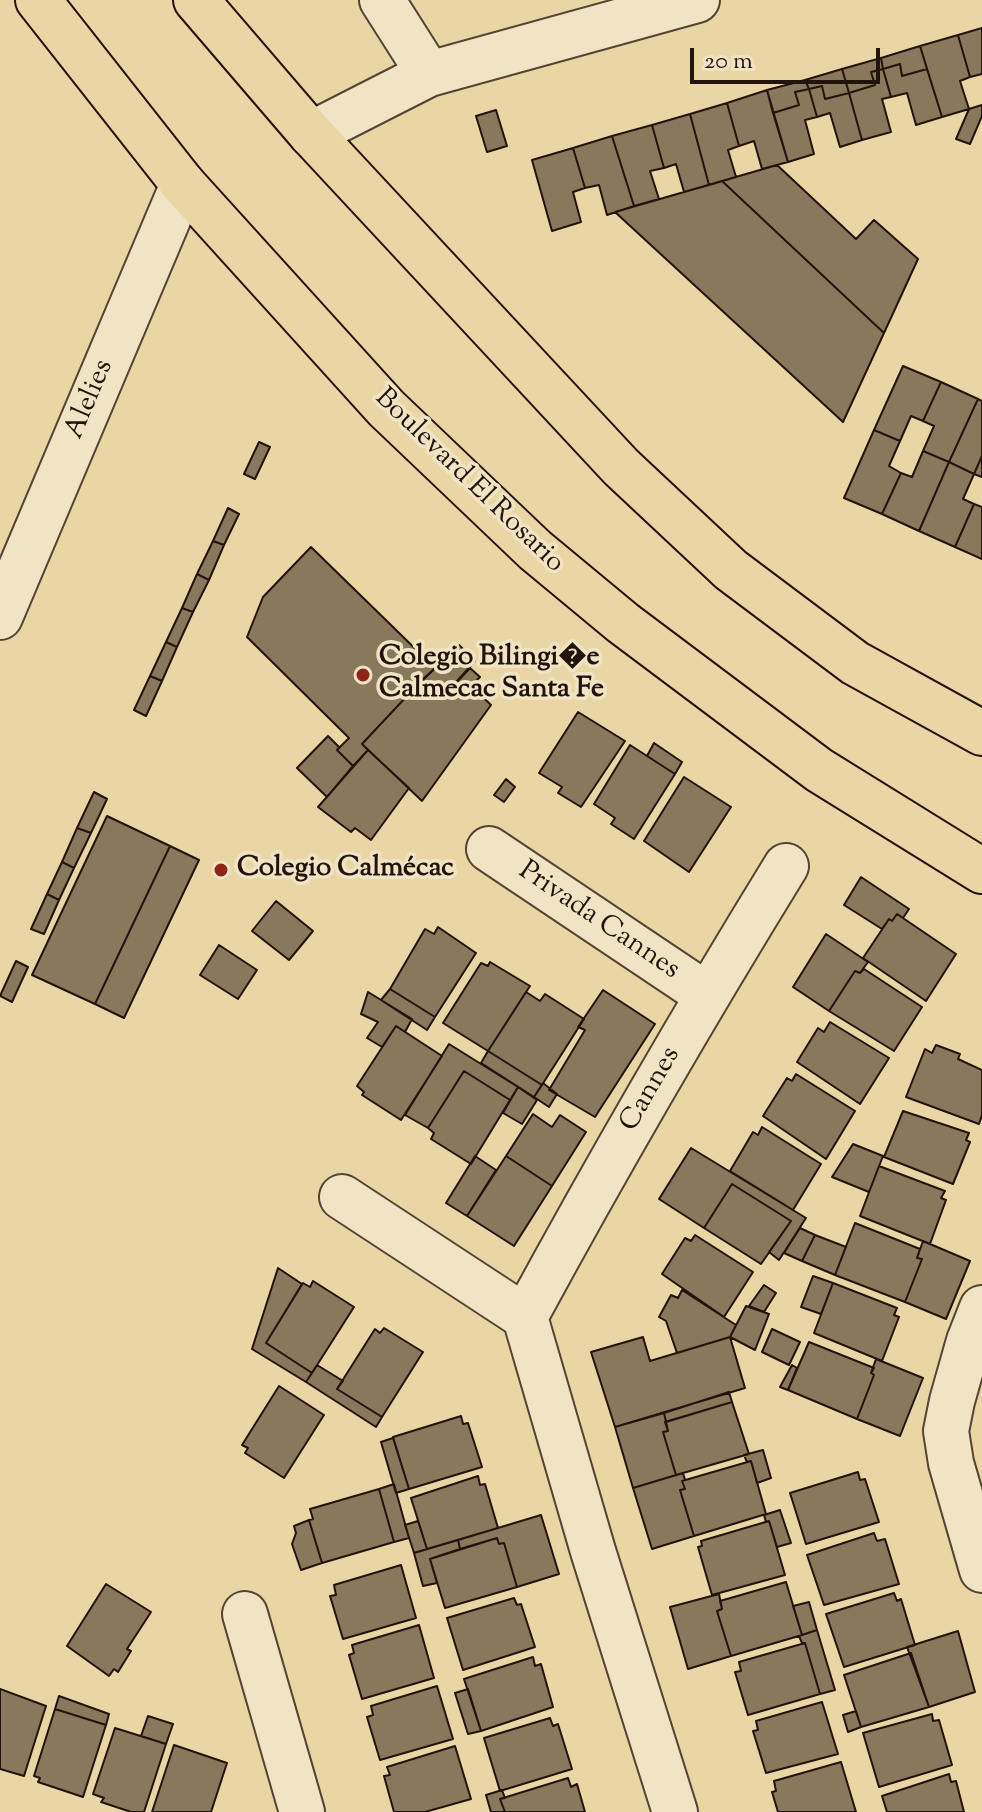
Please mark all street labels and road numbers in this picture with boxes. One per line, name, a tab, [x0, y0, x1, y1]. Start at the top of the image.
street label: Alelies	[59, 355, 123, 445]
street label: Boulevard El Rosario	[366, 383, 570, 581]
street label: Privada Cannes	[511, 856, 685, 988]
street label: Cannes	[614, 1042, 690, 1138]

